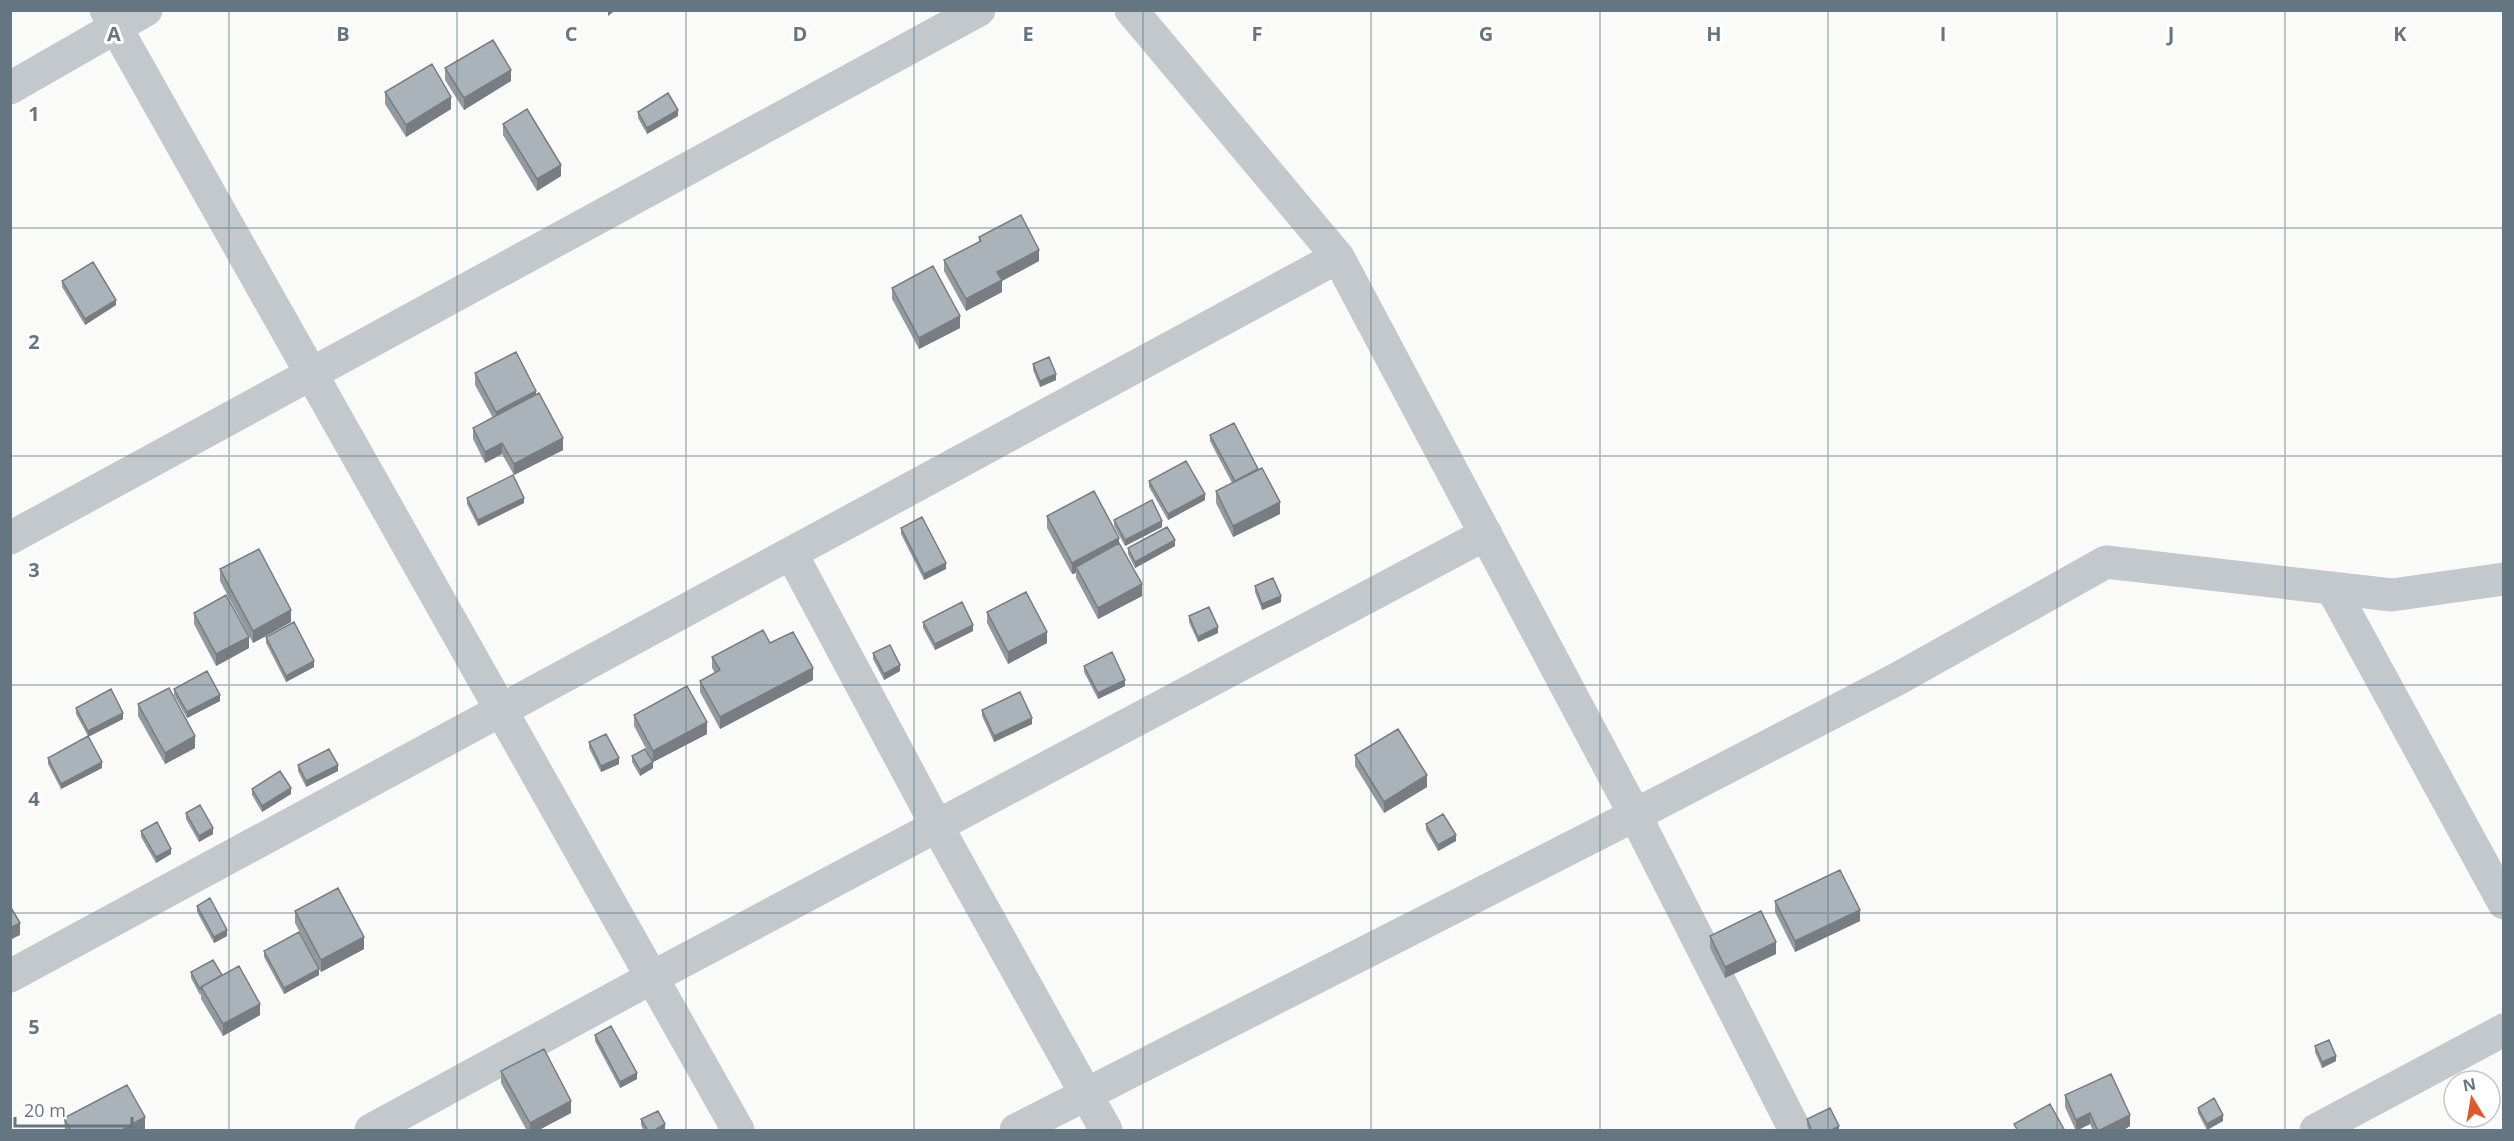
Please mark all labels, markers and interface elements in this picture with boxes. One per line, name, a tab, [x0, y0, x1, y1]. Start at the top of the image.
text: A	[107, 20, 121, 47]
text: B	[336, 20, 350, 47]
text: C	[565, 20, 578, 47]
text: D	[793, 20, 807, 47]
text: E	[1022, 20, 1034, 47]
text: F	[1252, 20, 1262, 47]
text: G	[1479, 20, 1493, 47]
text: H	[1706, 20, 1722, 47]
text: I	[1940, 20, 1946, 47]
text: J	[2166, 20, 2174, 47]
text: K	[2393, 20, 2407, 47]
text: 1	[28, 100, 40, 127]
text: 2	[28, 328, 40, 355]
text: 3	[28, 556, 40, 583]
text: 4	[28, 785, 40, 812]
text: 5	[28, 1013, 40, 1040]
north arrow	[2442, 1069, 2502, 1129]
text: N	[2461, 1072, 2478, 1096]
scale bar	[15, 1090, 132, 1128]
text: 20 m	[24, 1098, 66, 1122]

